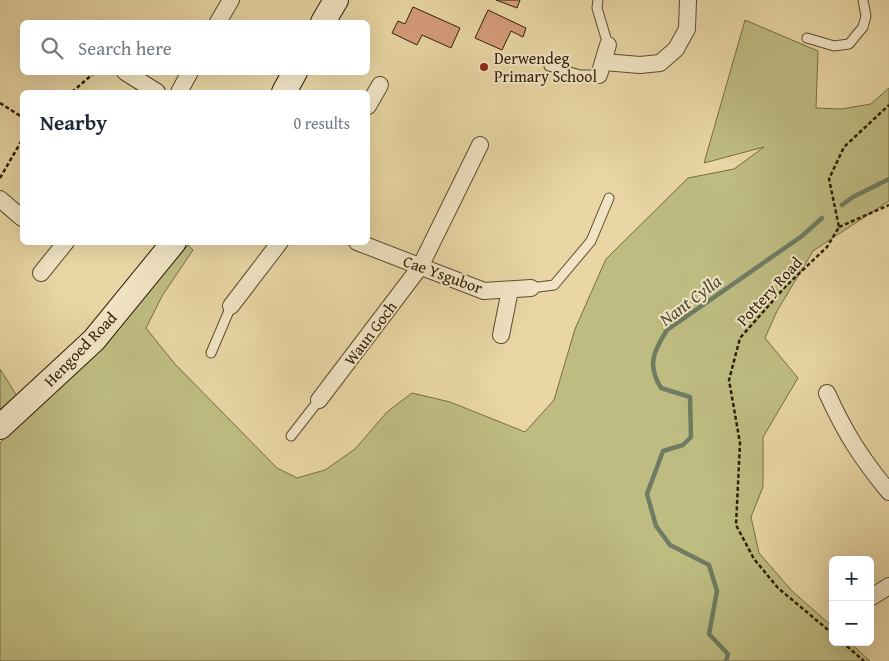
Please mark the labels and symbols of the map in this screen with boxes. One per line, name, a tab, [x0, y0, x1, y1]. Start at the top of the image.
place label: Derwendeg Primary School	[494, 46, 597, 88]
marker: Derwendeg Primary School	[478, 61, 490, 73]
street label: Cae Ysgubor	[400, 249, 486, 300]
street label: Pottery Road	[731, 251, 808, 331]
water label: Nant Cylla	[652, 267, 727, 333]
street label: Waun Goch	[338, 296, 402, 370]
street label: Hengoed Road	[38, 306, 122, 392]

